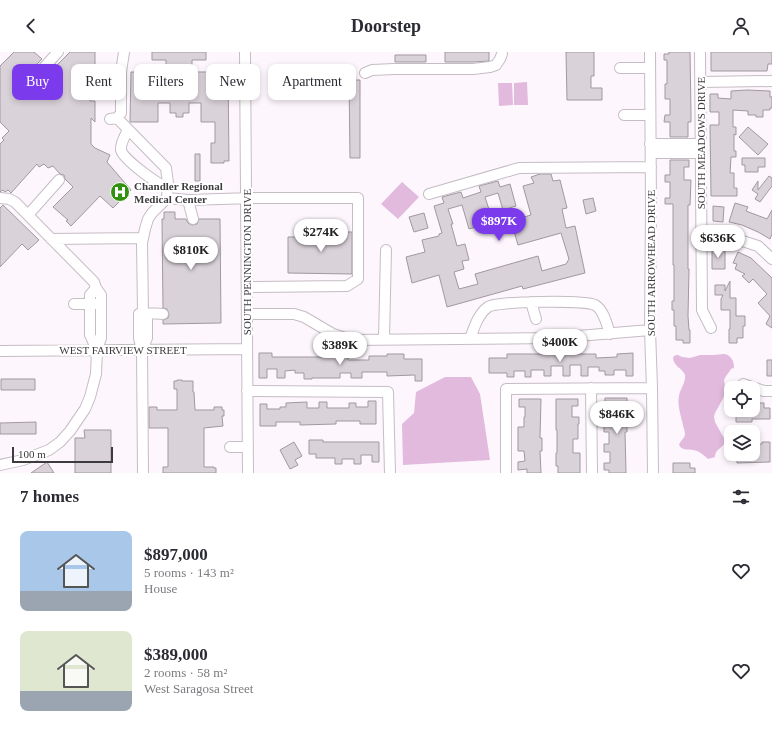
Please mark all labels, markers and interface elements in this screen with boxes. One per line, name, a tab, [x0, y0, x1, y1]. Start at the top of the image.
icon: back	[20, 15, 42, 37]
icon: person	[730, 15, 752, 37]
text: Doorstep	[351, 16, 421, 36]
chip: Buy	[12, 64, 63, 100]
chip: Rent	[71, 64, 126, 100]
chip: Filters	[134, 64, 198, 100]
chip: New	[206, 64, 260, 100]
chip: Apartment	[268, 64, 356, 100]
street label: SOUTH MEADOWS DRIVE	[695, 76, 707, 209]
place label: Chandler Regional Medical Center	[134, 180, 223, 205]
hospital icon: Chandler Regional Medical Center	[109, 181, 131, 203]
street label: SOUTH PENNINGTON DRIVE	[241, 188, 253, 335]
street label: SOUTH ARROWHEAD DRIVE	[645, 189, 657, 336]
pin: $897K	[471, 208, 527, 242]
text: $897K	[481, 213, 517, 228]
pin: $274K	[293, 219, 349, 253]
text: $274K	[303, 224, 339, 239]
pin: $636K	[690, 225, 746, 259]
text: $636K	[700, 230, 736, 245]
pin: $810K	[163, 237, 219, 271]
text: $810K	[173, 242, 209, 257]
pin: $400K	[532, 329, 588, 363]
pin: $389K	[312, 332, 368, 366]
text: $400K	[542, 334, 578, 349]
text: $389K	[322, 337, 358, 352]
street label: WEST FAIRVIEW STREET	[59, 344, 187, 356]
map controls	[724, 381, 760, 461]
button: locate	[724, 381, 760, 417]
pin: $846K	[589, 401, 645, 435]
text: $846K	[599, 406, 635, 421]
button: layers	[724, 425, 760, 461]
scale bar	[12, 445, 113, 464]
text: 100 m	[18, 448, 46, 460]
icon: filters	[730, 486, 752, 508]
text: 7 homes	[20, 487, 79, 506]
text: $897,000	[144, 545, 208, 564]
icon: home	[52, 547, 100, 595]
icon: heart	[730, 560, 752, 582]
text: 5 rooms · 143 m²	[144, 565, 234, 580]
text: House	[144, 581, 177, 596]
text: $389,000	[144, 645, 208, 664]
icon: home	[52, 647, 100, 695]
icon: heart	[730, 660, 752, 682]
text: 2 rooms · 58 m²	[144, 665, 227, 680]
text: West Saragosa Street	[144, 681, 253, 696]

